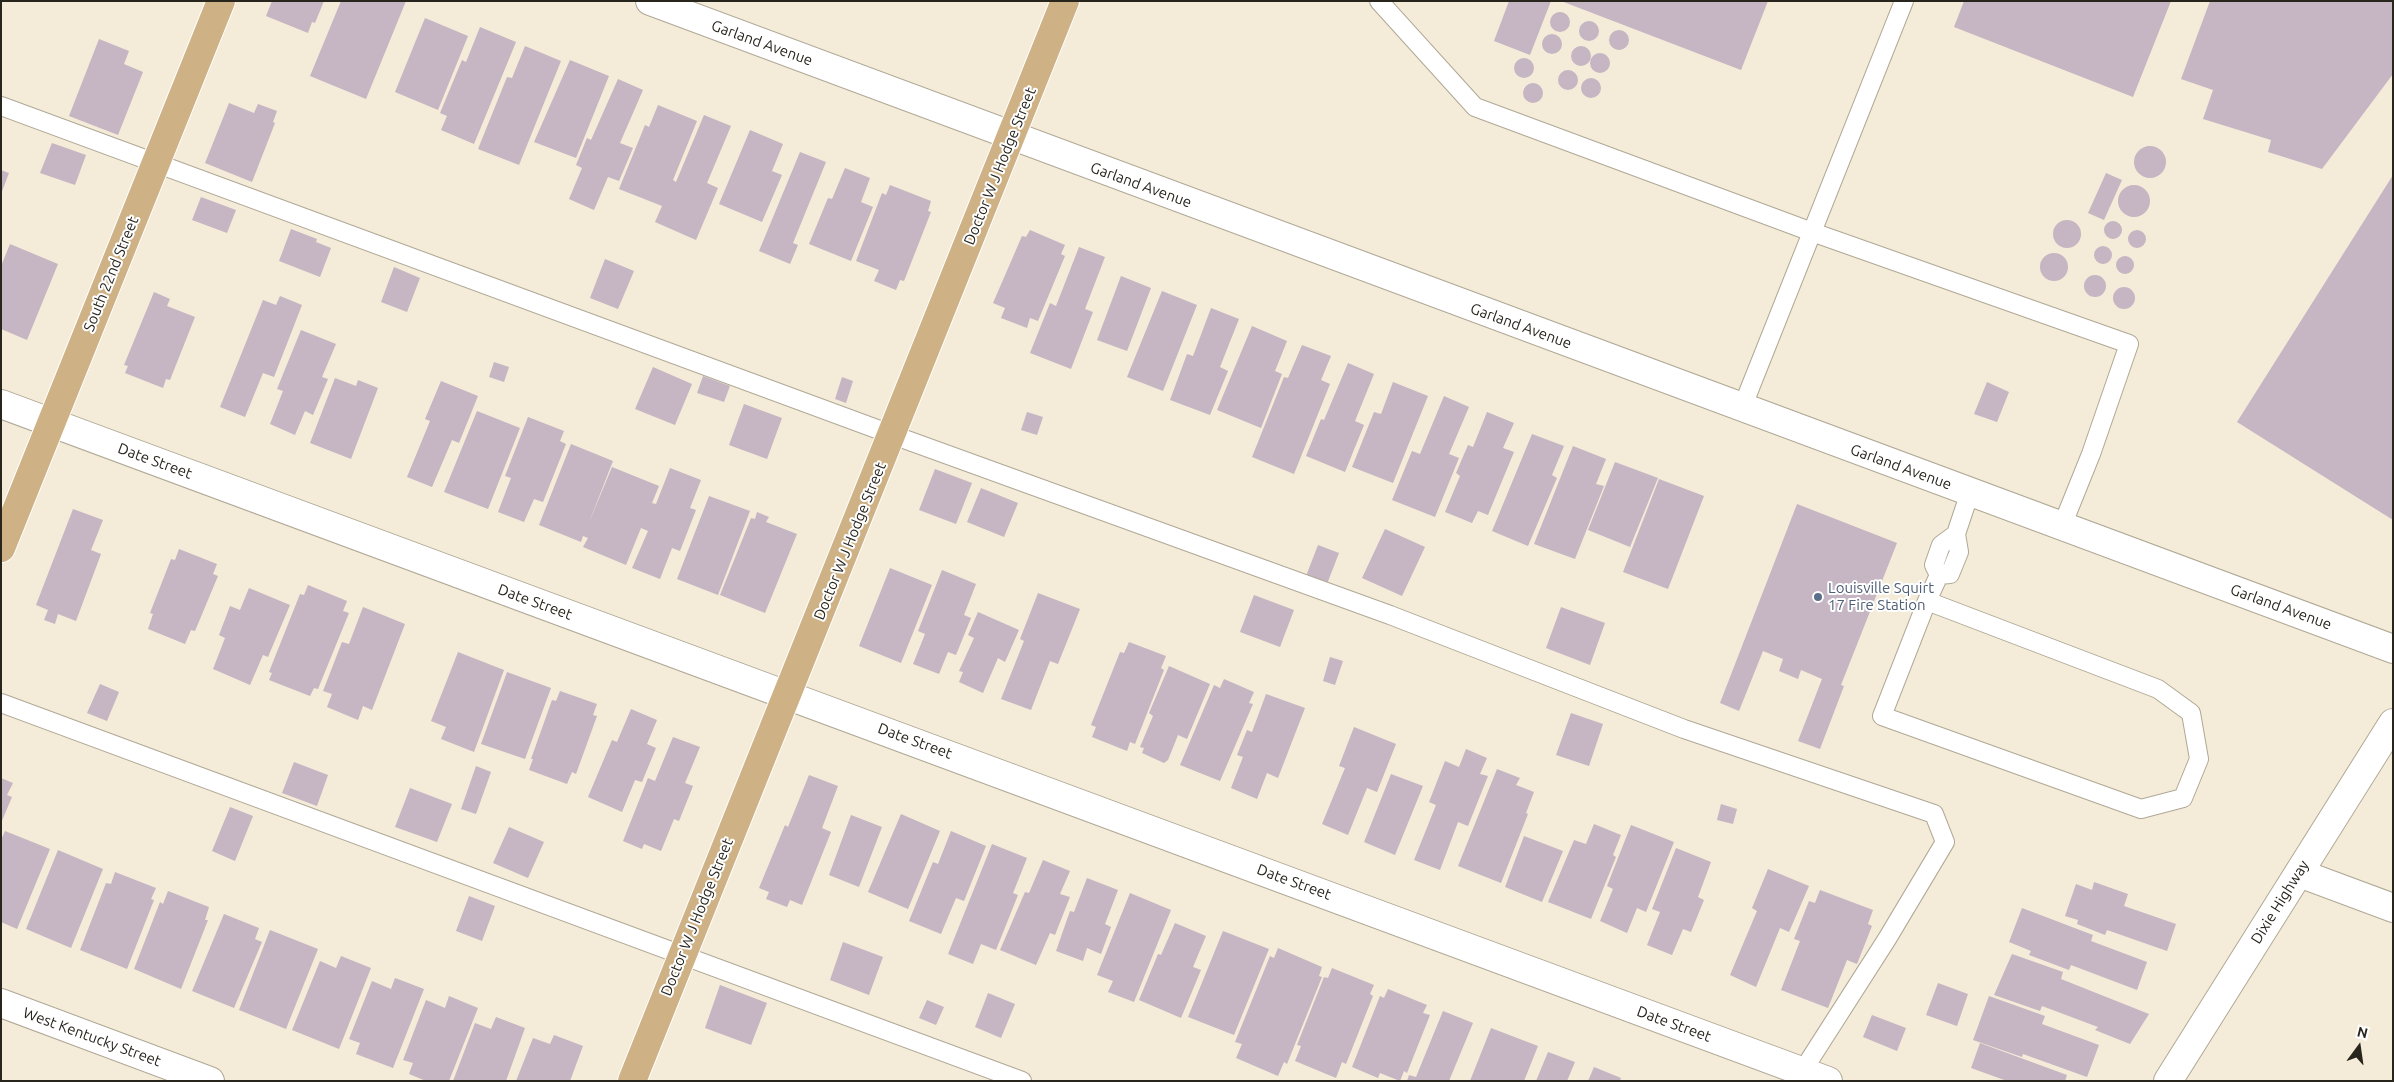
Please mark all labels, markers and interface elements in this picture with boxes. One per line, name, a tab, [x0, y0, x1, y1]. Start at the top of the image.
street label: Garland Avenue	[709, 16, 815, 70]
street label: Doctor W J Hodge Street	[960, 85, 1040, 247]
street label: Garland Avenue	[1088, 158, 1194, 212]
street label: South 22nd Street	[80, 214, 142, 334]
street label: Garland Avenue	[1468, 299, 1574, 353]
street label: Date Street	[115, 439, 195, 483]
street label: Garland Avenue	[1848, 440, 1954, 494]
street label: Doctor W J Hodge Street	[810, 460, 890, 622]
place label: Louisville Squirt 17 Fire Station	[1828, 579, 1934, 614]
street label: Date Street	[495, 580, 575, 624]
street label: Garland Avenue	[2228, 580, 2334, 634]
marker: Louisville Squirt 17 Fire Station	[1812, 591, 1824, 603]
street label: Date Street	[875, 719, 955, 763]
street label: Doctor W J Hodge Street	[657, 836, 737, 998]
street label: Dixie Highway	[2247, 857, 2313, 947]
street label: Date Street	[1254, 860, 1334, 904]
street label: Date Street	[1634, 1002, 1714, 1046]
street label: West Kentucky Street	[21, 1004, 163, 1070]
north arrow	[2334, 1022, 2384, 1072]
text: N	[2356, 1023, 2370, 1041]

